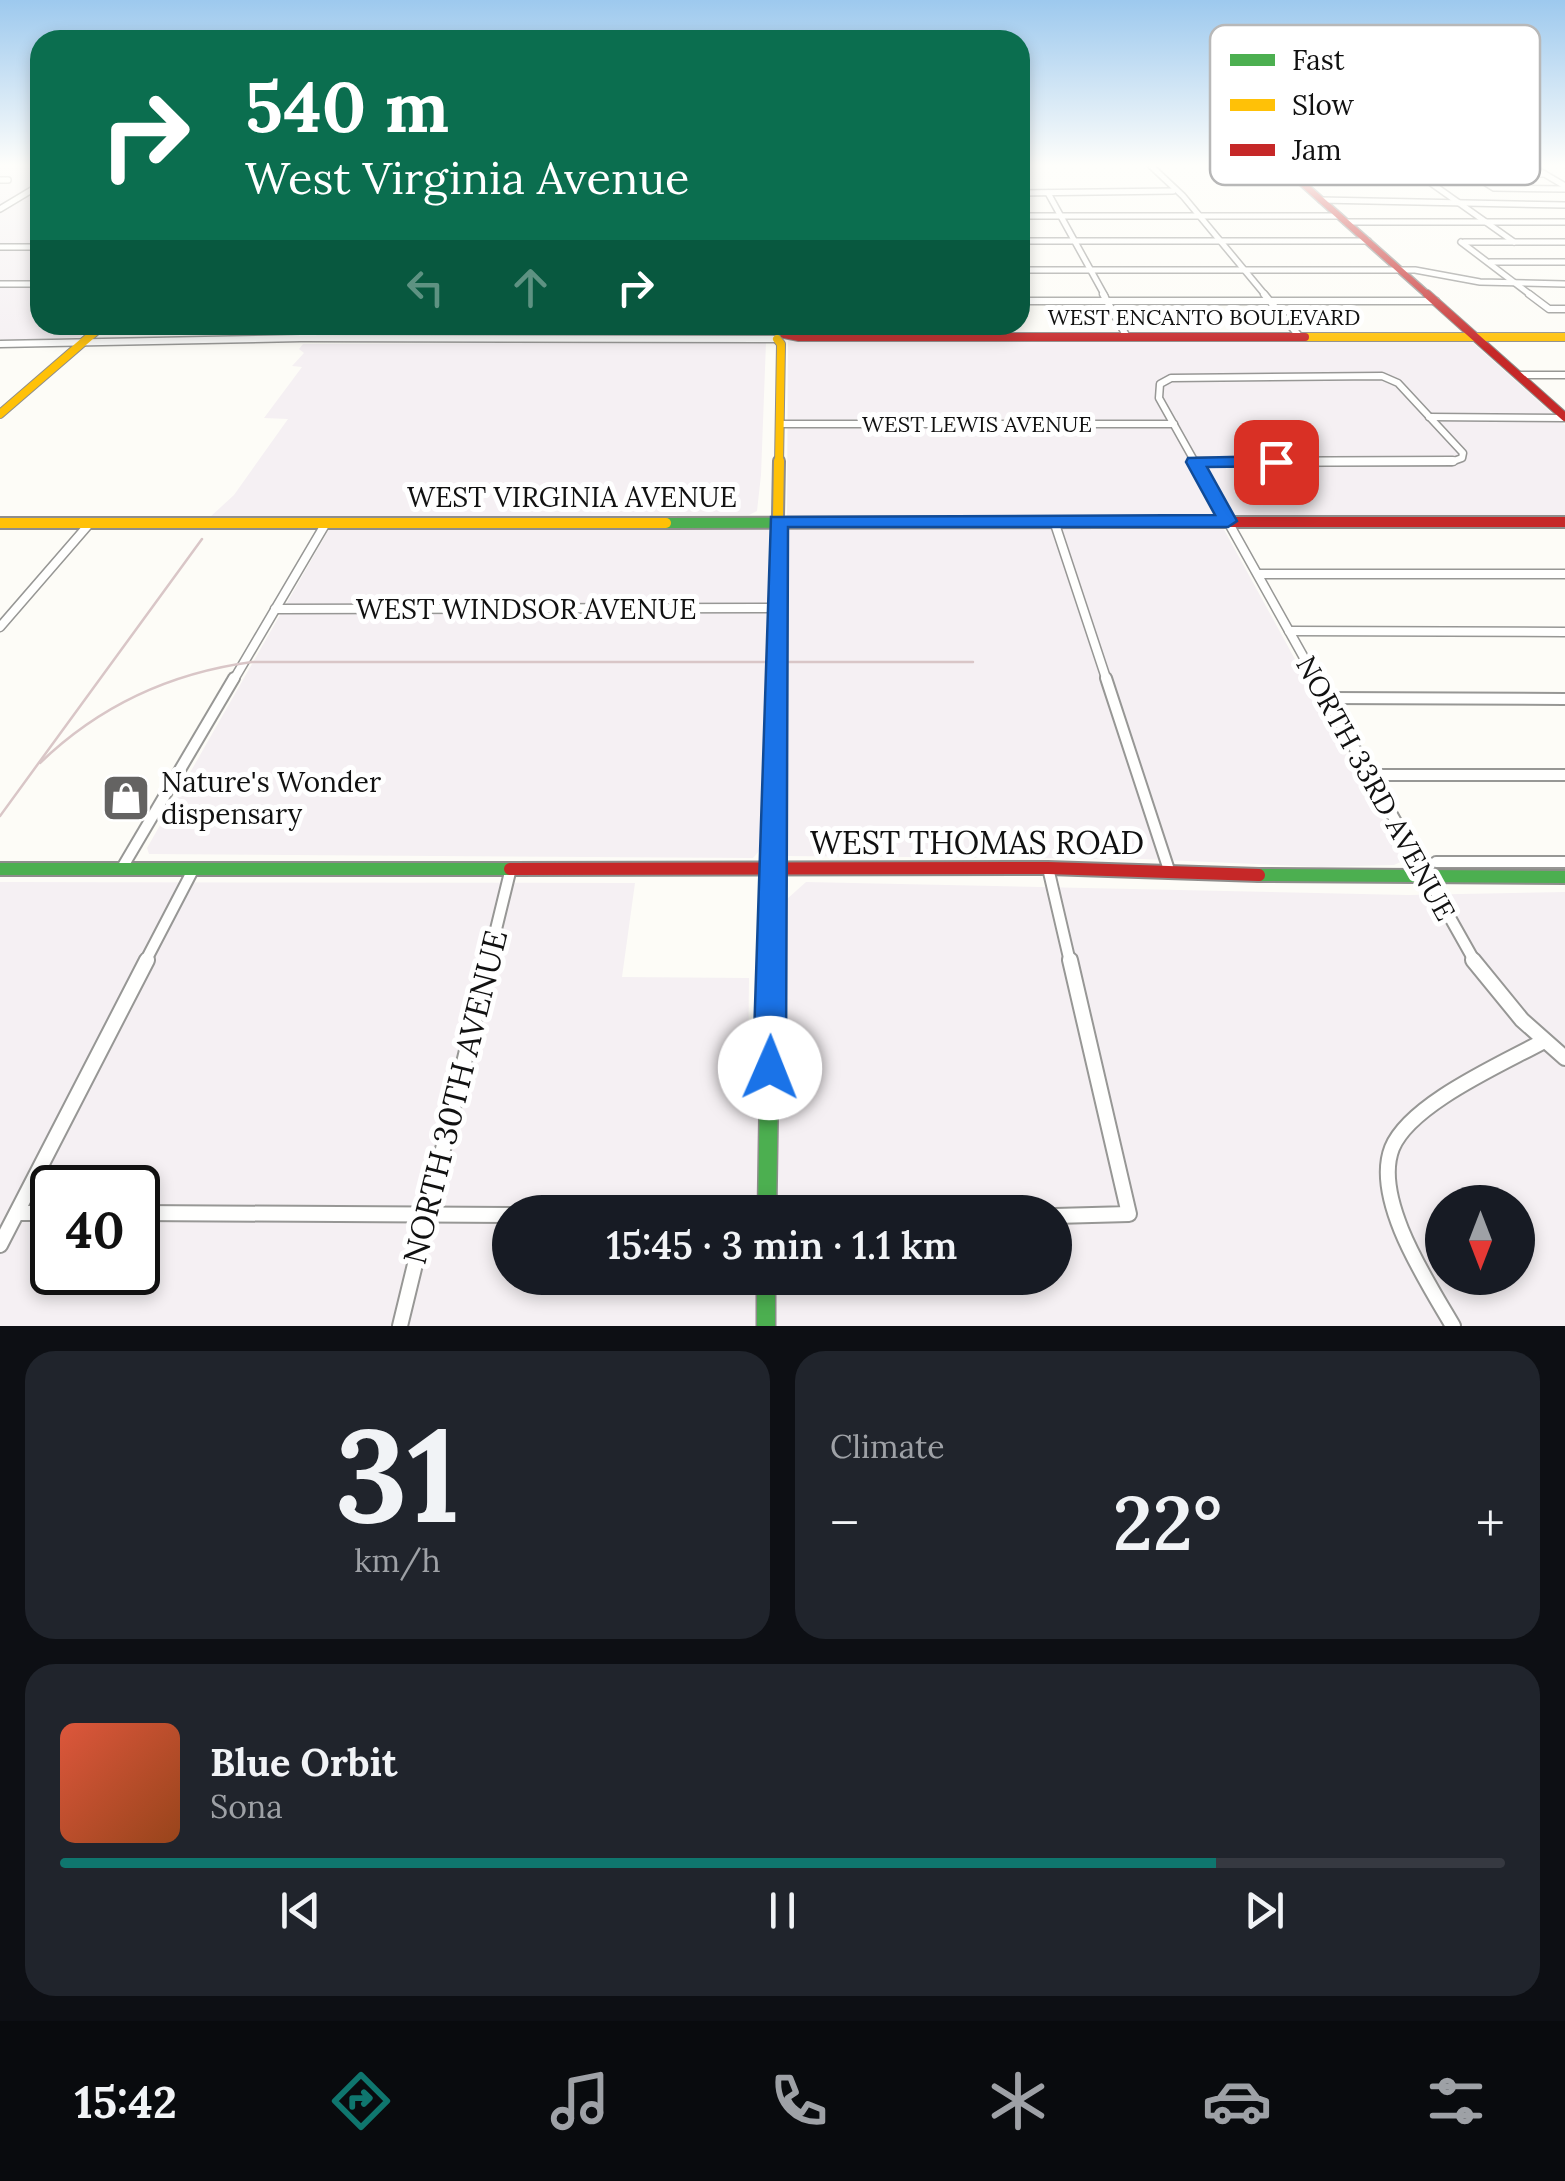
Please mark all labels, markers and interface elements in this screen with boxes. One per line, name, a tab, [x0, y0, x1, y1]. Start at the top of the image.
legend	[1210, 25, 1540, 185]
text: Fast	[1292, 42, 1345, 78]
text: 540 m	[245, 62, 449, 151]
icon: right	[80, 70, 210, 200]
text: Slow	[1292, 87, 1355, 123]
text: Jam	[1291, 132, 1342, 168]
text: West Virginia Avenue	[245, 149, 689, 206]
icon: left	[398, 260, 453, 315]
icon: ahead	[503, 260, 558, 315]
icon: right	[608, 260, 663, 315]
street label: WEST ENCANTO BOULEVARD	[1048, 303, 1360, 331]
street label: WEST LEWIS AVENUE	[862, 410, 1092, 438]
pin	[1234, 420, 1319, 505]
icon: arrive	[1249, 435, 1304, 490]
street label: WEST VIRGINIA AVENUE	[407, 479, 737, 515]
street label: WEST WINDSOR AVENUE	[356, 591, 696, 627]
street label: NORTH 33RD AVENUE	[1288, 649, 1464, 927]
place label: Nature's Wonder dispensary	[161, 764, 381, 832]
shop icon: Nature's Wonder dispensary	[100, 772, 152, 824]
street label: WEST THOMAS ROAD	[810, 822, 1144, 863]
street label: NORTH 30TH AVENUE	[394, 926, 516, 1268]
position arrow	[718, 1016, 822, 1120]
speed limit sign: 40	[30, 1165, 160, 1295]
north arrow	[1425, 1185, 1535, 1295]
map controls	[1425, 1185, 1535, 1295]
text: 15:45 · 3 min · 1.1 km	[607, 1221, 957, 1269]
text: 31	[335, 1391, 460, 1558]
text: Climate	[830, 1426, 945, 1467]
text: 22°	[1113, 1475, 1222, 1571]
text: −	[830, 1488, 859, 1558]
text: +	[1476, 1488, 1505, 1558]
text: km/h	[354, 1540, 441, 1581]
text: Blue Orbit	[210, 1738, 397, 1786]
text: Sona	[210, 1786, 283, 1827]
icon: previous	[273, 1883, 328, 1938]
icon: pause	[755, 1883, 810, 1938]
icon: next	[1237, 1883, 1292, 1938]
icon: directions	[326, 2066, 396, 2136]
icon: music	[545, 2066, 615, 2136]
icon: phone	[764, 2066, 834, 2136]
icon: climate	[983, 2066, 1053, 2136]
icon: car	[1202, 2066, 1272, 2136]
icon: filters	[1421, 2066, 1491, 2136]
text: 15:42	[74, 2073, 177, 2130]

